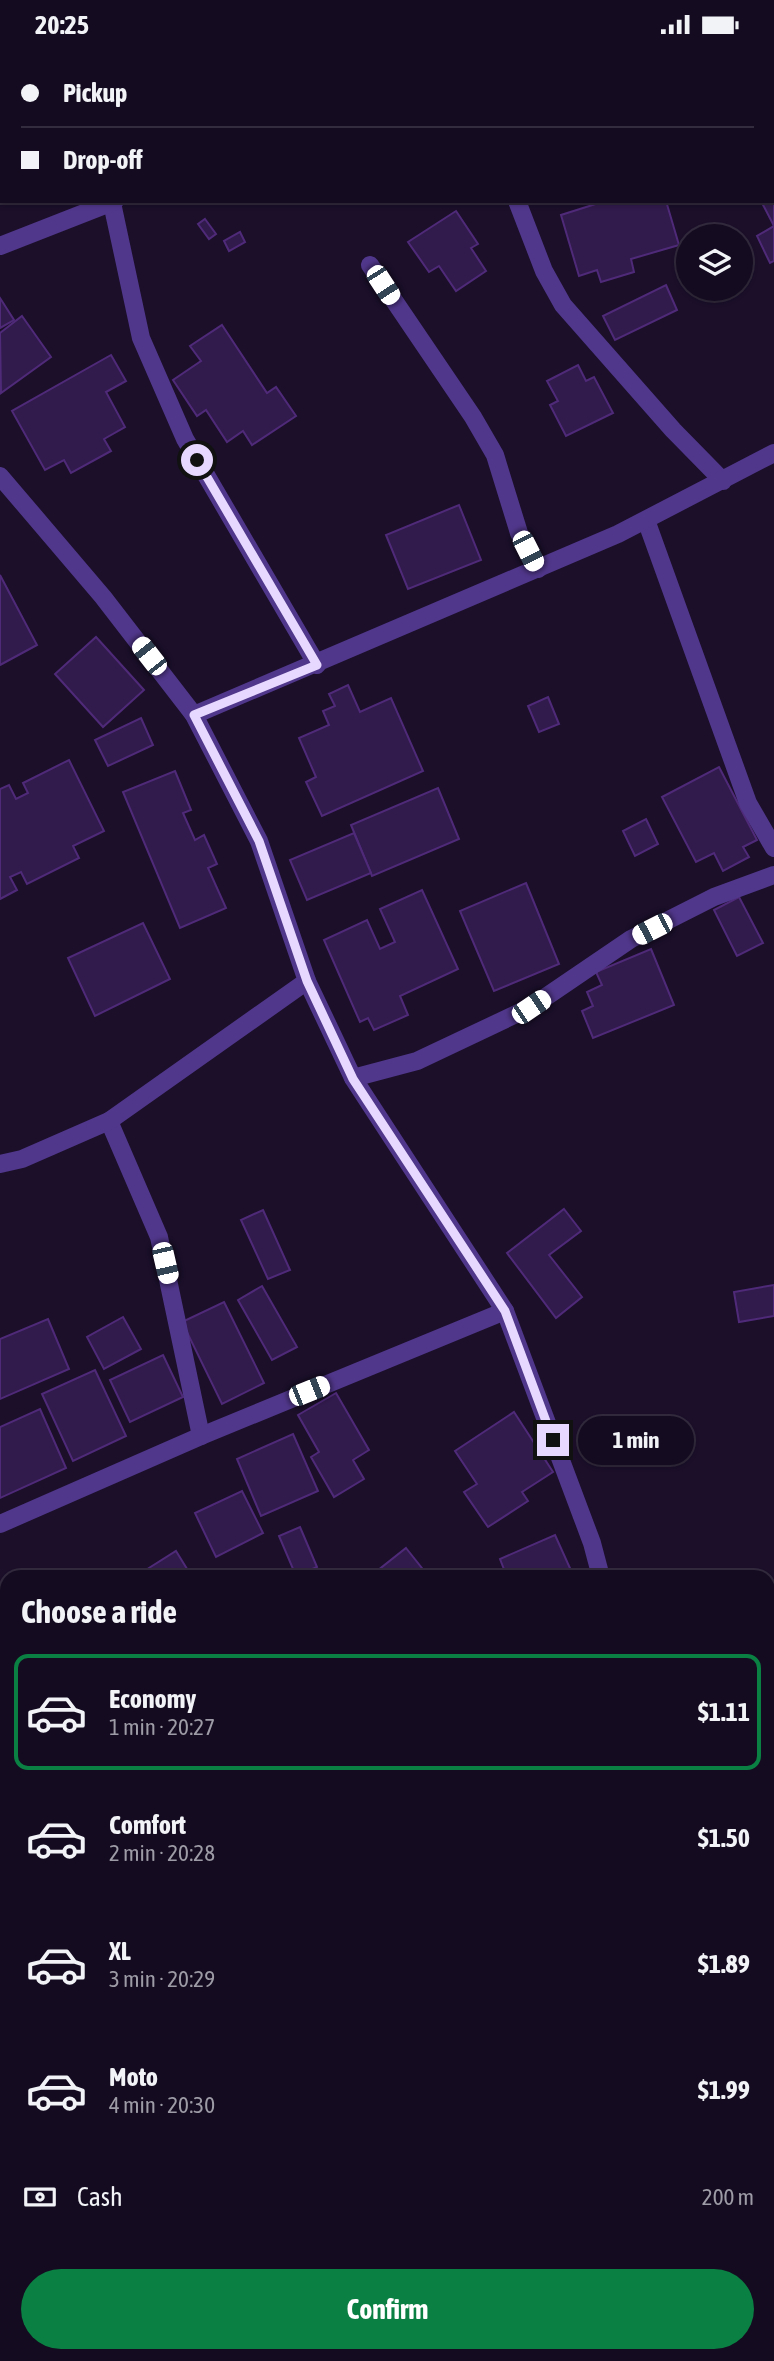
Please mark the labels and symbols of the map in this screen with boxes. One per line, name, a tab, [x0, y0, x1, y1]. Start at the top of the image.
car	[363, 262, 404, 308]
route start	[181, 444, 213, 476]
car	[510, 528, 547, 574]
car	[128, 633, 171, 679]
car	[629, 910, 676, 948]
car	[508, 987, 555, 1027]
car	[151, 1240, 180, 1286]
car	[286, 1373, 333, 1409]
callout: 1 min	[578, 1415, 693, 1465]
route end	[537, 1424, 569, 1456]

